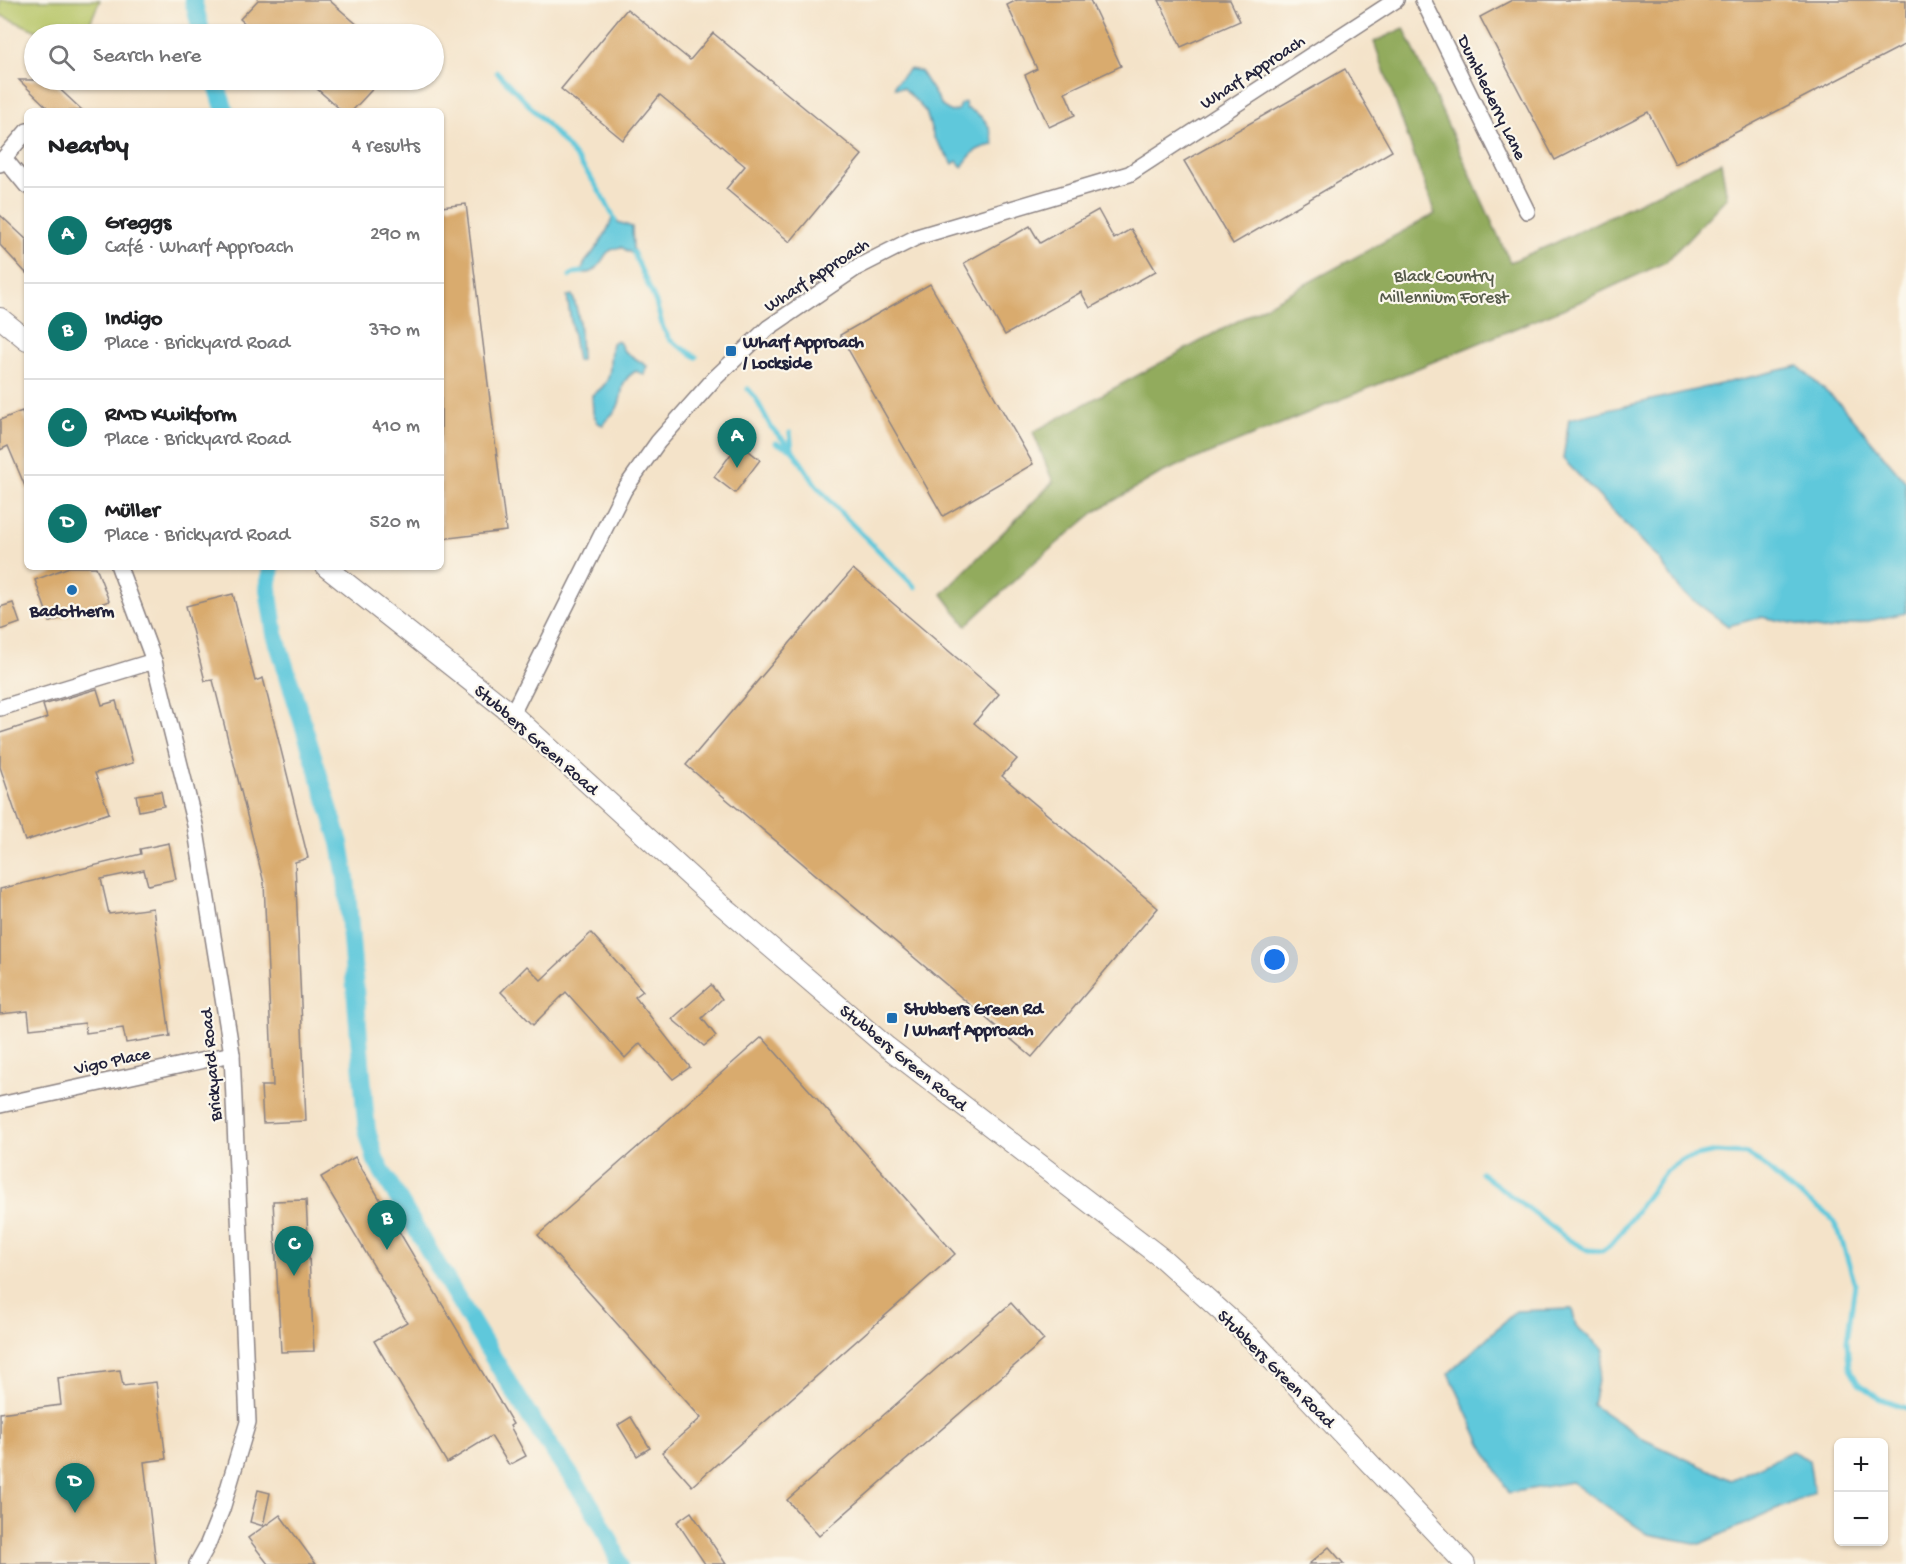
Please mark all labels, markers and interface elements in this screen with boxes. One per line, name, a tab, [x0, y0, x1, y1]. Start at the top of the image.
search box	[24, 24, 444, 90]
street label: Wharf Approach	[1197, 31, 1310, 115]
street label: Dumblederry Lane	[1451, 32, 1530, 164]
icon: search	[45, 41, 78, 74]
text: Search here	[93, 44, 201, 70]
text: Nearby	[48, 132, 129, 163]
text: 4 results	[352, 136, 420, 159]
text: Greggs	[105, 211, 171, 237]
text: A	[62, 224, 73, 247]
text: 290 m	[370, 224, 420, 247]
street label: Wharf Approach	[761, 234, 874, 318]
text: Café · Wharf Approach	[105, 237, 294, 260]
park label: Black Country Millennium Forest	[1380, 267, 1510, 309]
text: Indigo	[105, 307, 162, 333]
text: B	[62, 320, 73, 343]
text: 370 m	[369, 320, 420, 343]
text: Place · Brickyard Road	[105, 333, 290, 356]
place label: Wharf Approach / Lockside	[742, 333, 864, 375]
marker: Wharf Approach / Lockside	[724, 344, 738, 358]
text: RMD Kwikform	[105, 403, 237, 429]
text: C	[62, 416, 73, 439]
text: 410 m	[372, 416, 420, 439]
pin: A	[718, 418, 756, 468]
text: Place · Brickyard Road	[105, 429, 290, 452]
text: Müller	[105, 499, 159, 525]
text: D	[61, 512, 74, 535]
text: 520 m	[369, 512, 420, 535]
text: Place · Brickyard Road	[105, 525, 290, 548]
marker: Badotherm	[65, 583, 79, 597]
place label: Badotherm	[29, 602, 114, 623]
street label: Stubbers Green Road	[469, 681, 603, 802]
your location	[1260, 945, 1289, 974]
place label: Stubbers Green Rd / Wharf Approach	[903, 1000, 1045, 1042]
street label: Stubbers Green Road	[834, 1001, 972, 1118]
street label: Brickyard Road	[197, 1006, 228, 1123]
marker: Stubbers Green Rd / Wharf Approach	[885, 1011, 899, 1025]
street label: Vigo Place	[72, 1044, 153, 1081]
pin: B	[368, 1200, 406, 1250]
pin: C	[274, 1226, 314, 1276]
street label: Stubbers Green Road	[1212, 1306, 1340, 1434]
map controls	[1834, 1438, 1888, 1546]
button: +	[1834, 1438, 1888, 1492]
pin: D	[56, 1464, 94, 1513]
button: −	[1834, 1492, 1888, 1546]

